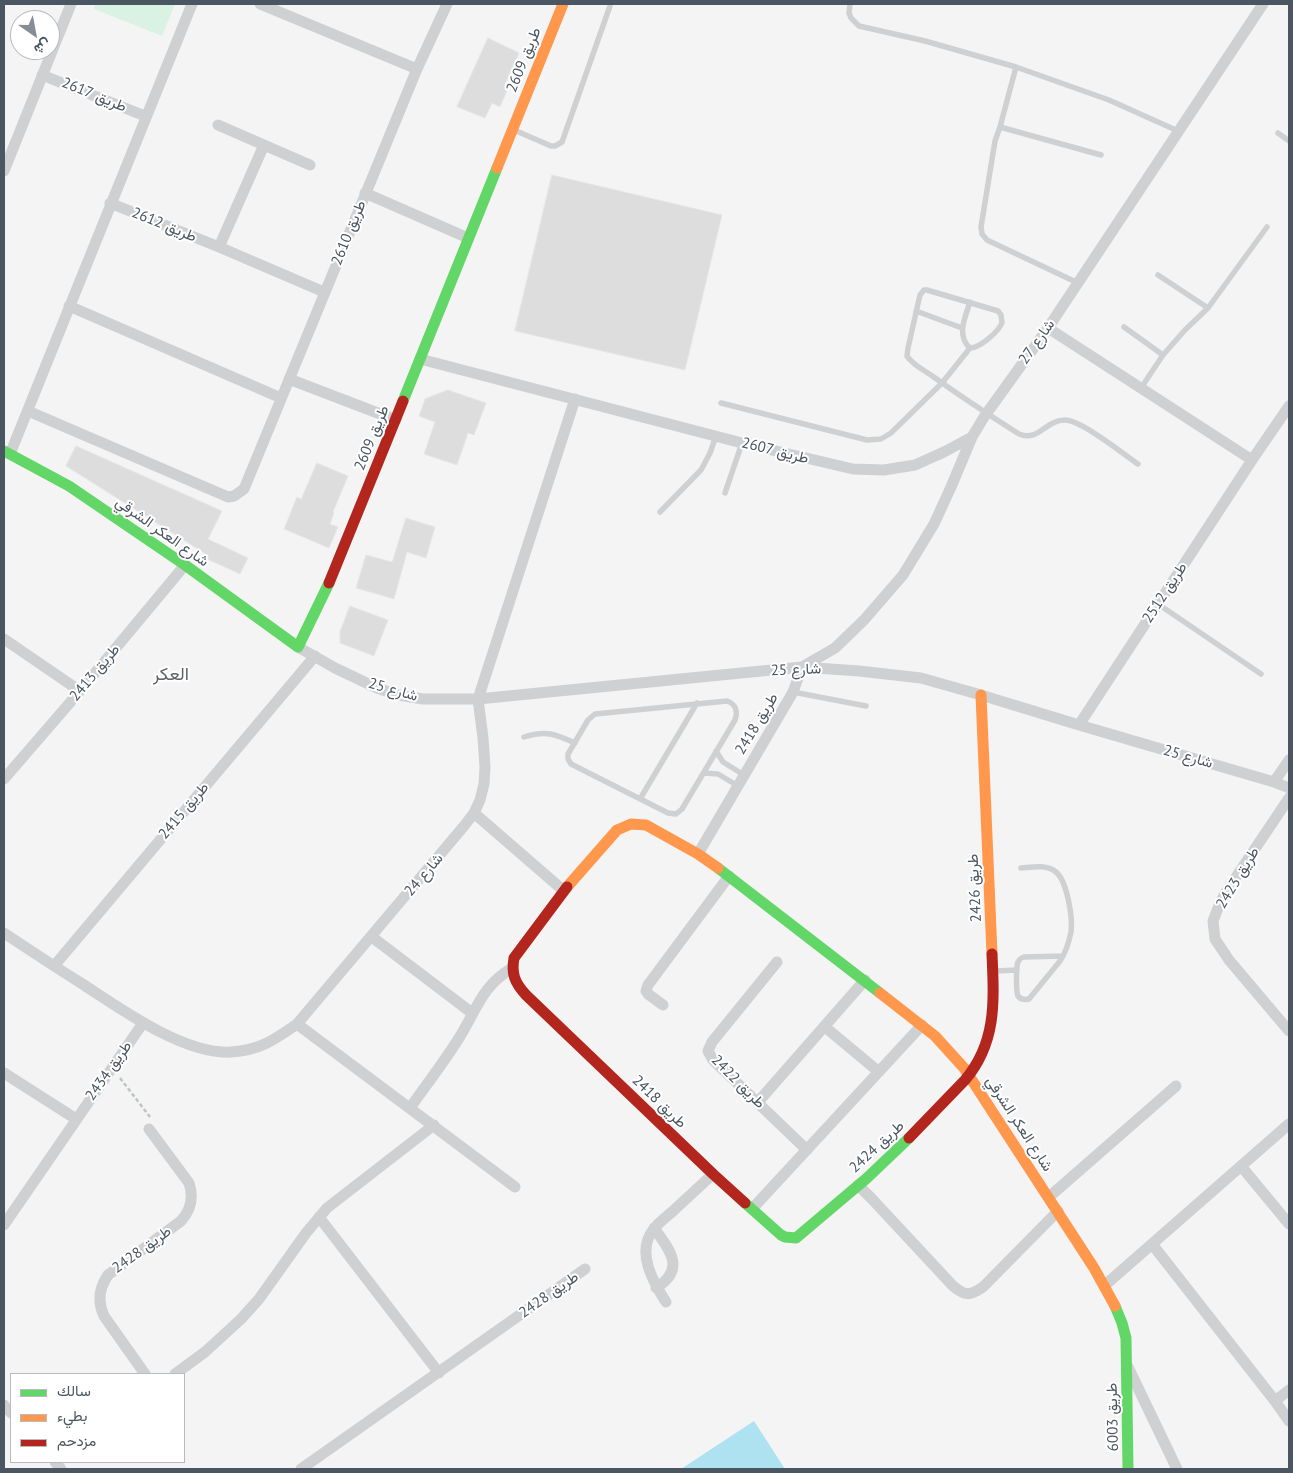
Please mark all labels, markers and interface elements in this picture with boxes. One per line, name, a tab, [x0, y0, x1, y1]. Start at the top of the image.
north arrow	[10, 10, 60, 60]
street label: طريق 2609	[503, 25, 545, 95]
text: ش	[31, 35, 55, 59]
street label: طريق 2617	[59, 74, 129, 116]
street label: طريق 2610	[328, 198, 370, 268]
street label: طريق 2612	[129, 204, 199, 246]
street label: شارع 27	[1015, 316, 1059, 368]
street label: طريق 2609	[351, 403, 393, 473]
street label: طريق 2607	[740, 434, 810, 468]
street label: شارع العكر الشرقي	[112, 493, 212, 571]
street label: طريق 2512	[1139, 559, 1191, 627]
street label: طريق 2413	[66, 641, 124, 705]
street label: شارع 25	[770, 660, 822, 680]
district label: العكر	[153, 664, 189, 686]
street label: شارع 25	[366, 674, 420, 706]
street label: طريق 2418	[732, 690, 782, 758]
street label: شارع 25	[1161, 741, 1215, 773]
street label: طريق 2415	[155, 779, 213, 843]
street label: طريق 2423	[1213, 844, 1263, 912]
street label: شارع 24	[401, 850, 447, 900]
street label: طريق 2426	[964, 853, 986, 923]
street label: طريق 2434	[82, 1038, 136, 1104]
street label: طريق 2422	[707, 1051, 769, 1113]
street label: طريق 2418	[628, 1072, 690, 1132]
street label: شارع العكر الشرقي	[982, 1073, 1056, 1175]
street label: طريق 2424	[846, 1117, 908, 1177]
street label: طريق 2428	[109, 1223, 175, 1277]
street label: طريق 2428	[516, 1268, 582, 1322]
legend	[10, 1373, 185, 1463]
text: سالك	[57, 1381, 91, 1400]
street label: طريق 6003	[1103, 1383, 1123, 1451]
text: بطيء	[57, 1406, 87, 1425]
text: مزدحم	[57, 1431, 96, 1450]

